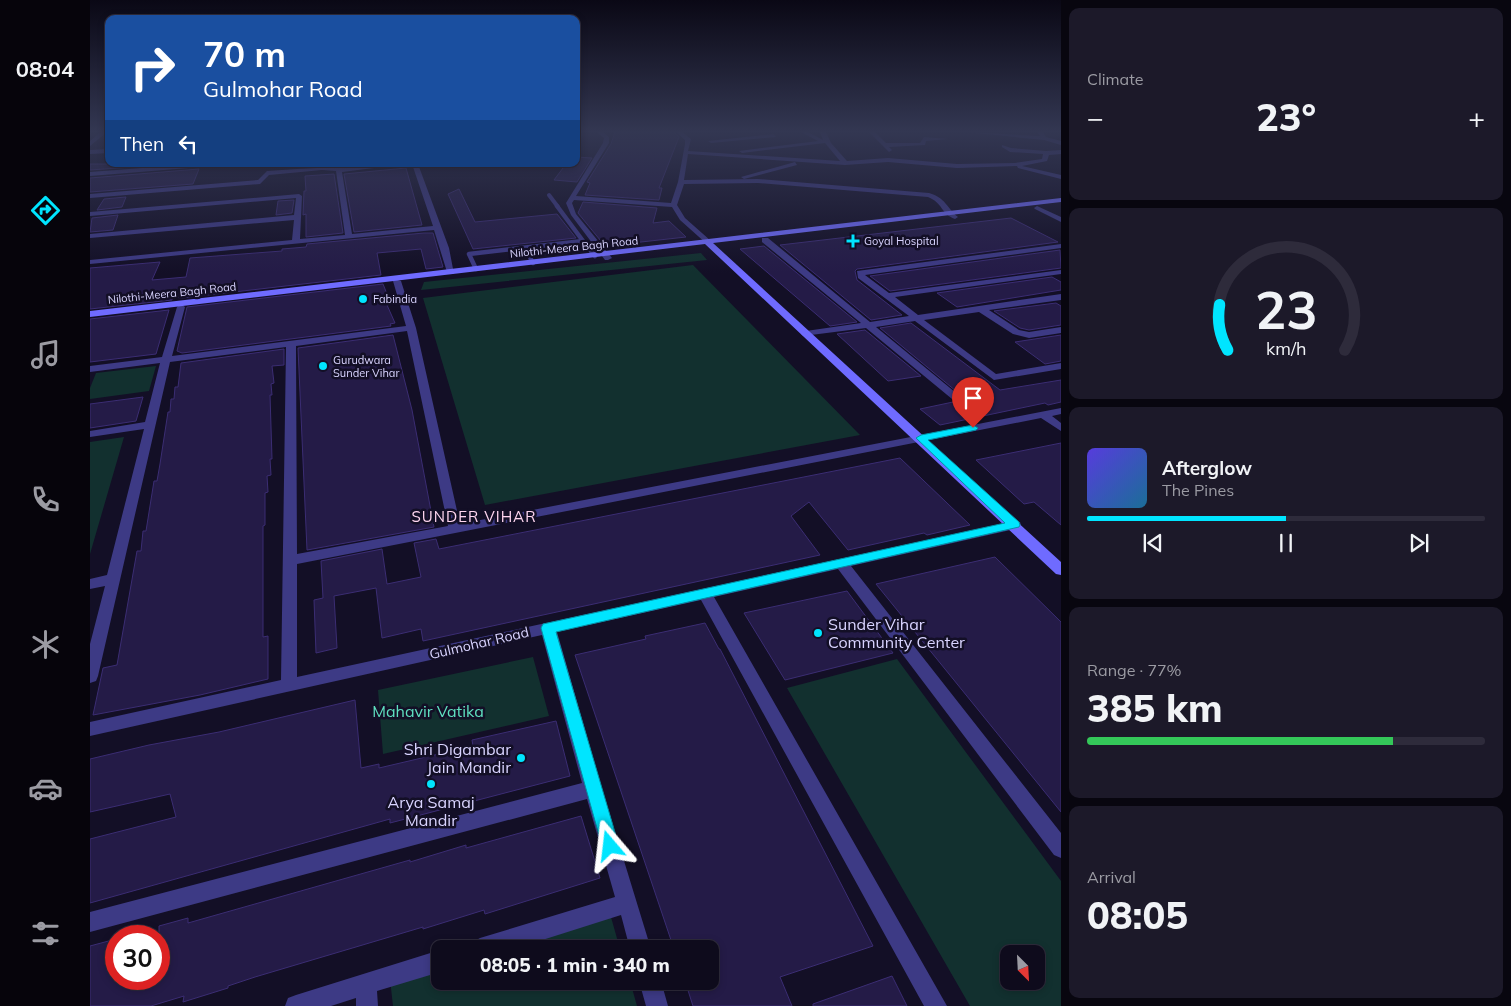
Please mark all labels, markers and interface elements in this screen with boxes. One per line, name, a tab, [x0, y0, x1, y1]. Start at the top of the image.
text: 70 m	[203, 32, 286, 76]
icon: right	[120, 35, 185, 100]
text: 08:04	[16, 55, 74, 83]
text: Climate	[1087, 69, 1143, 89]
text: Gulmohar Road	[203, 75, 363, 103]
text: 23°	[1256, 93, 1316, 141]
text: −	[1087, 100, 1104, 135]
text: +	[1468, 100, 1485, 135]
icon: left	[174, 130, 202, 158]
text: Then	[120, 132, 164, 156]
icon: directions	[28, 193, 63, 228]
street label: Nilothi-Meera Bagh Road	[509, 233, 639, 261]
marker: Goyal Hospital	[846, 234, 860, 248]
place label: Goyal Hospital	[864, 234, 939, 248]
text: 23	[1255, 277, 1317, 342]
street label: Nilothi-Meera Bagh Road	[107, 279, 237, 307]
place label: Fabindia	[373, 292, 417, 306]
marker: Fabindia	[357, 293, 369, 305]
icon: music	[28, 337, 63, 372]
text: km/h	[1266, 337, 1306, 359]
place label: Gurudwara Sunder Vihar	[333, 353, 399, 380]
marker: Gurudwara Sunder Vihar	[317, 360, 329, 372]
pin	[952, 377, 994, 428]
icon: arrive	[959, 384, 987, 412]
text: Afterglow	[1162, 456, 1252, 480]
text: The Pines	[1162, 480, 1234, 500]
icon: phone	[28, 482, 63, 517]
district label: SUNDER VIHAR	[411, 507, 537, 526]
icon: previous	[1139, 529, 1167, 557]
icon: pause	[1272, 529, 1300, 557]
icon: next	[1405, 529, 1433, 557]
place label: Sunder Vihar Community Center	[828, 614, 965, 652]
street label: Gulmohar Road	[427, 623, 531, 663]
icon: climate	[28, 627, 63, 662]
marker: Sunder Vihar Community Center	[812, 627, 824, 639]
text: Range · 77%	[1087, 660, 1182, 680]
text: 385 km	[1087, 684, 1223, 732]
park label: Mahavir Vatika	[372, 701, 484, 721]
place label: Shri Digambar Jain Mandir	[404, 739, 511, 777]
marker: Shri Digambar Jain Mandir	[515, 752, 527, 764]
icon: car	[28, 771, 63, 806]
marker: Arya Samaj Mandir	[425, 778, 437, 790]
place label: Arya Samaj Mandir	[387, 792, 475, 830]
position arrow	[583, 819, 635, 871]
text: Arrival	[1087, 867, 1136, 887]
text: 08:05	[1087, 891, 1188, 939]
icon: filters	[28, 916, 63, 951]
speed limit sign: 30	[105, 925, 170, 990]
north arrow	[1000, 945, 1045, 990]
map controls	[1000, 945, 1045, 990]
text: 08:05 · 1 min · 340 m	[480, 953, 670, 977]

